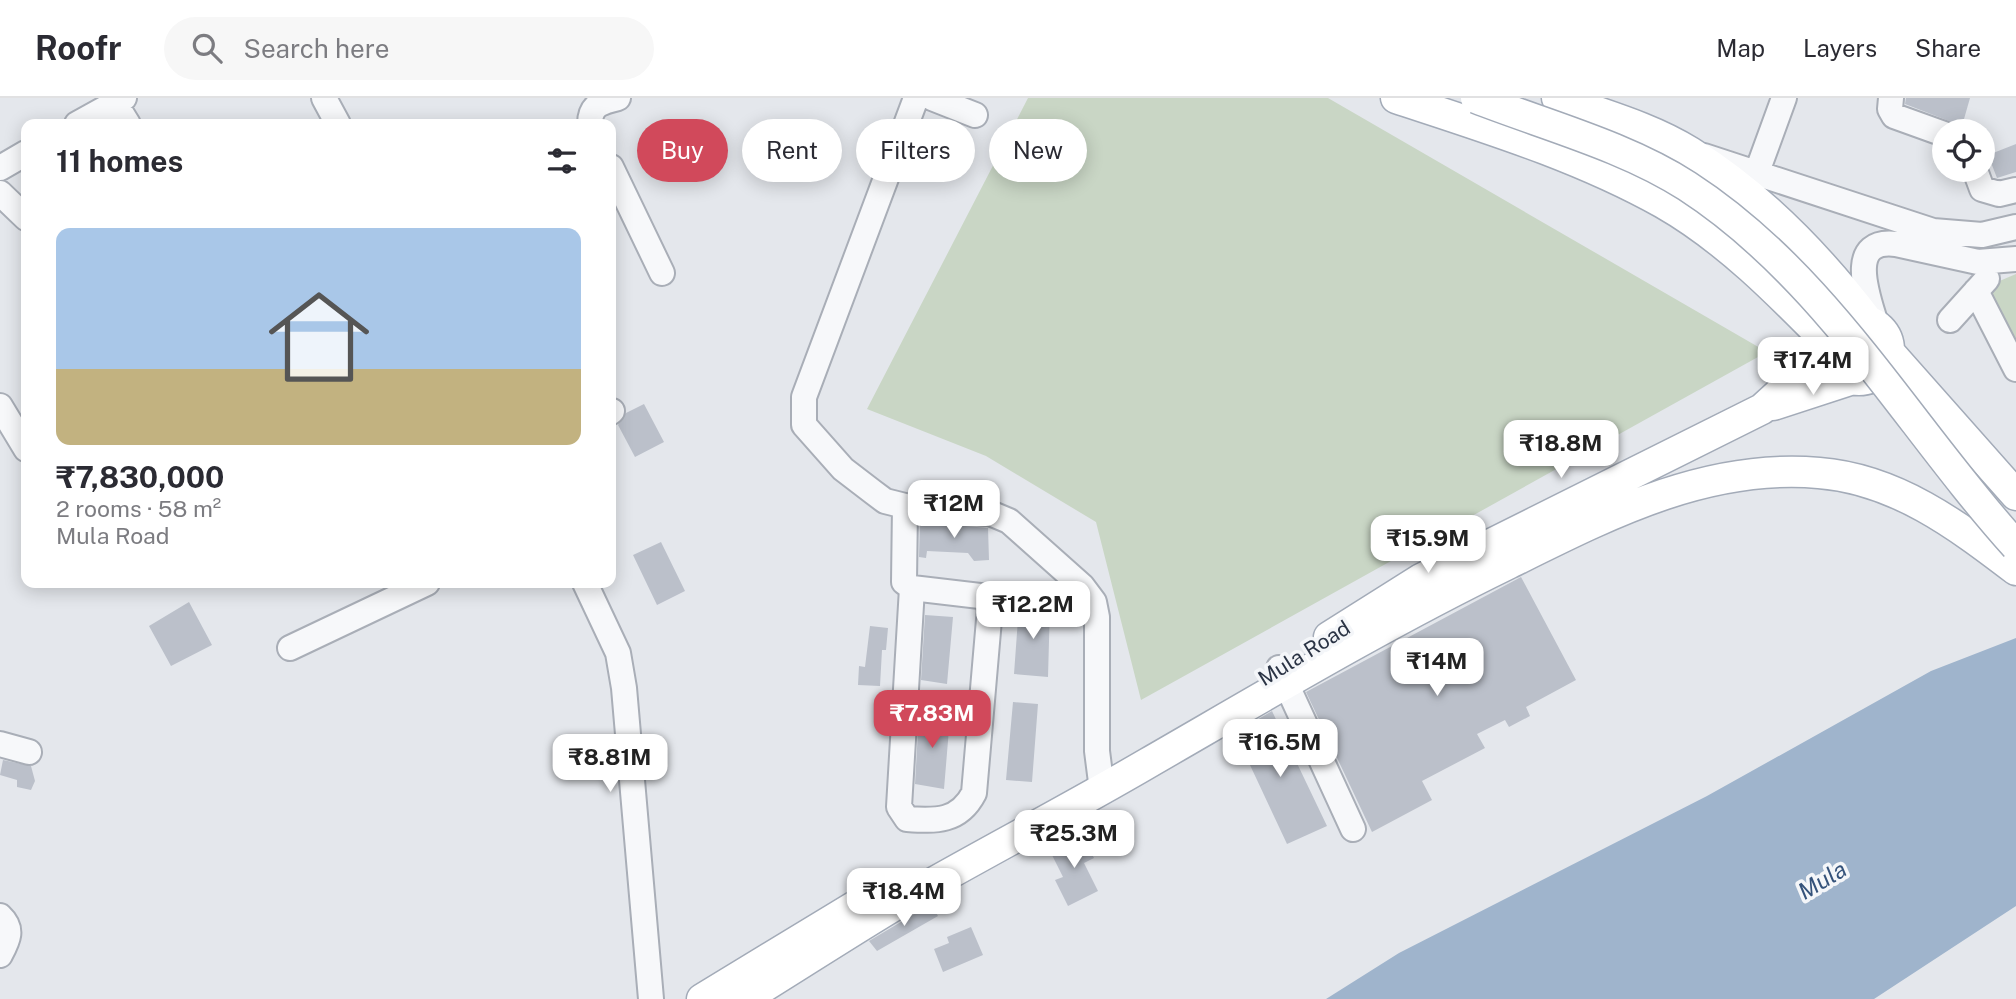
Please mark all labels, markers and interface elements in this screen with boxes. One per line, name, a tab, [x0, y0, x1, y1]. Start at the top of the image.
search box	[164, 17, 654, 80]
text: Roofr	[35, 29, 122, 67]
icon: search	[188, 29, 226, 67]
text: Search here	[244, 33, 390, 64]
text: Map	[1716, 34, 1765, 62]
text: Layers	[1803, 34, 1877, 62]
text: Share	[1915, 34, 1981, 62]
chip: Buy	[637, 119, 728, 182]
chip: Rent	[742, 119, 842, 182]
chip: Filters	[856, 119, 975, 182]
chip: New	[989, 119, 1087, 182]
map controls	[1932, 119, 1995, 182]
button: locate	[1932, 119, 1995, 182]
icon: filters	[543, 142, 581, 180]
text: 11 homes	[56, 143, 183, 179]
icon: home	[256, 274, 382, 400]
pin: ₹17.4M	[1756, 338, 1870, 397]
text: ₹17.4M	[1774, 346, 1852, 373]
pin: ₹18.8M	[1504, 420, 1618, 480]
text: ₹18.8M	[1520, 429, 1602, 456]
text: ₹7,830,000	[56, 459, 224, 495]
pin: ₹12M	[913, 480, 995, 540]
text: ₹12M	[924, 489, 984, 516]
text: 2 rooms · 58 m²	[56, 495, 221, 522]
pin: ₹15.9M	[1371, 516, 1485, 575]
text: Mula Road	[56, 522, 170, 549]
text: ₹15.9M	[1387, 524, 1469, 551]
pin: ₹12.2M	[976, 582, 1090, 641]
text: ₹12.2M	[992, 590, 1074, 617]
street label: Mula Road	[1253, 615, 1355, 691]
pin: ₹14M	[1396, 638, 1478, 698]
text: ₹14M	[1407, 647, 1467, 674]
pin: ₹7.83M	[875, 690, 989, 750]
text: ₹7.83M	[890, 699, 974, 726]
pin: ₹16.5M	[1223, 720, 1337, 779]
text: ₹16.5M	[1239, 728, 1321, 755]
pin: ₹8.81M	[553, 734, 667, 794]
text: ₹8.81M	[569, 743, 651, 770]
pin: ₹25.3M	[1017, 810, 1131, 870]
text: ₹25.3M	[1030, 819, 1118, 846]
water label: Mula	[1793, 855, 1851, 905]
pin: ₹18.4M	[847, 868, 961, 928]
text: ₹18.4M	[863, 877, 945, 904]

